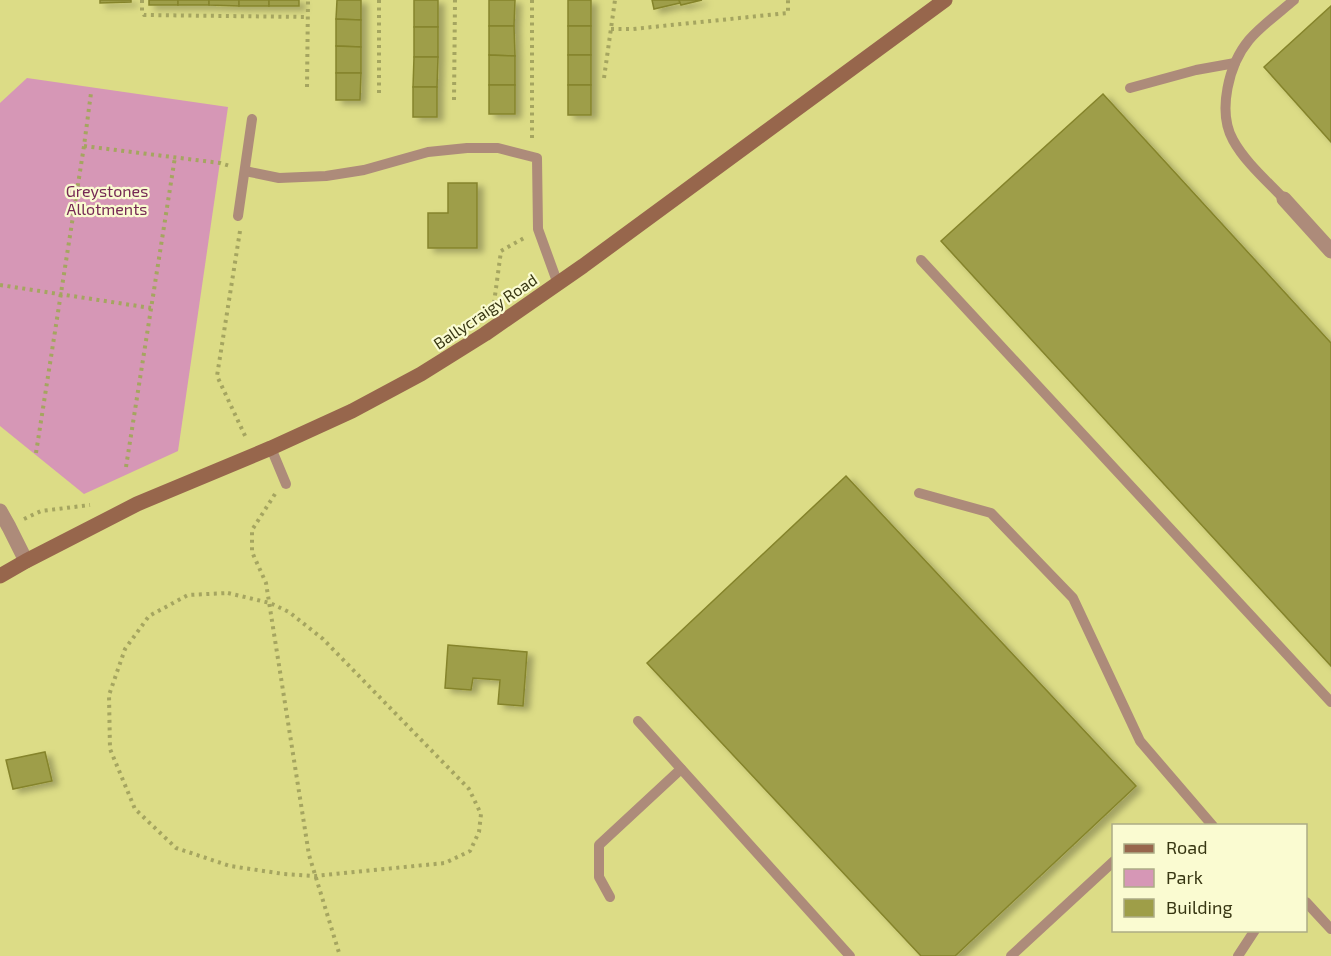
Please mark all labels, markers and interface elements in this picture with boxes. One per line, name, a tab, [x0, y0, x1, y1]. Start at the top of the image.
park label: Greystones Allotments	[66, 181, 148, 218]
street label: Ballycraigy Road	[430, 269, 540, 353]
legend	[1112, 824, 1307, 932]
text: Road	[1166, 836, 1207, 858]
text: Park	[1166, 866, 1203, 888]
text: Building	[1166, 896, 1233, 918]

